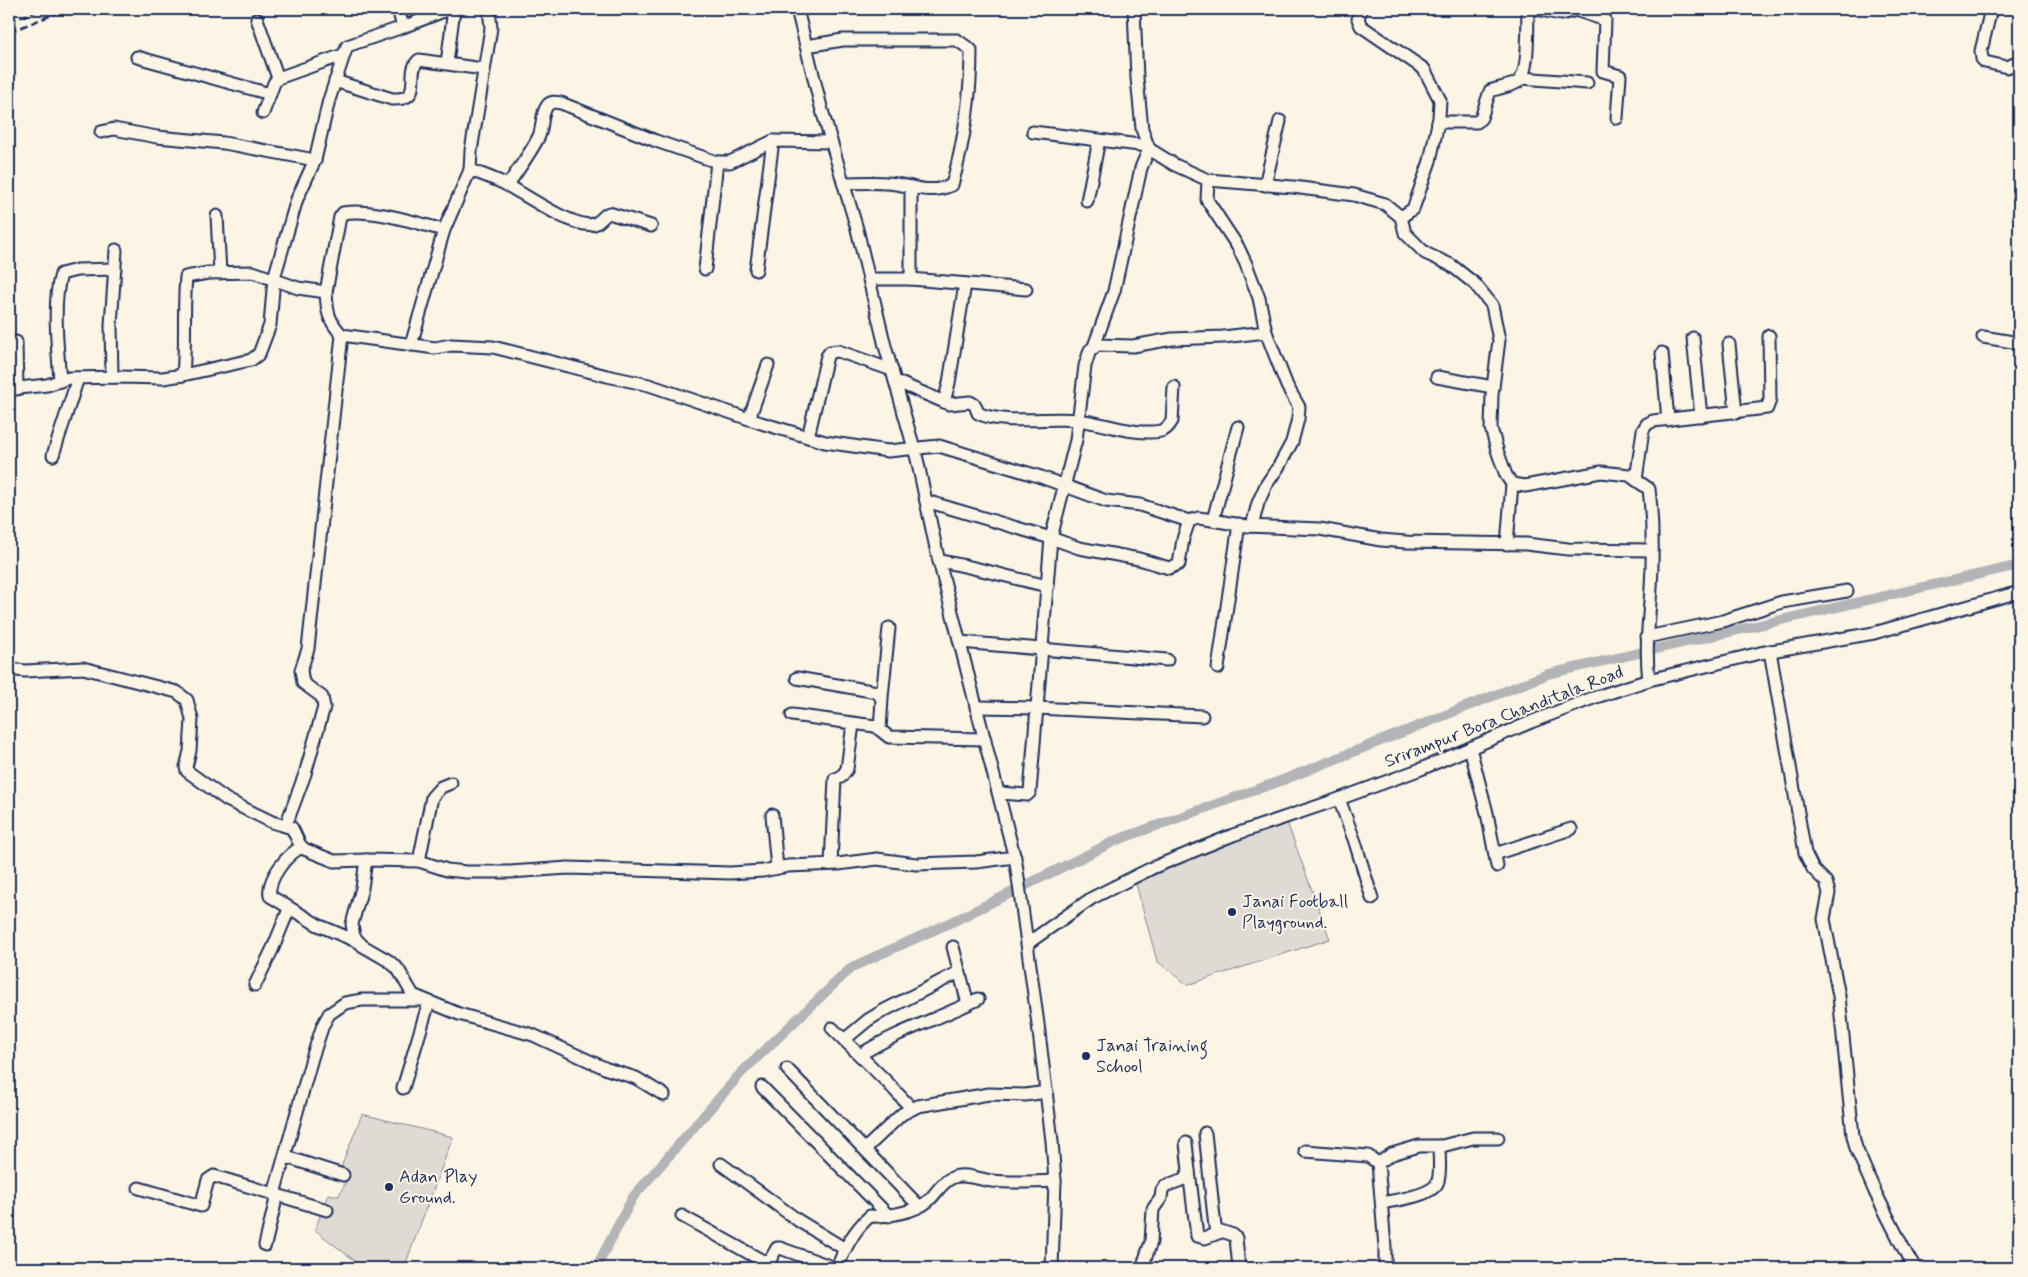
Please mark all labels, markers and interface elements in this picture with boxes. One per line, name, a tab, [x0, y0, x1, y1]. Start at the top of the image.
street label: Srirampur Bora Chanditala Road	[1381, 660, 1627, 774]
place label: Janai Football Playground.	[1242, 890, 1348, 935]
marker: Janai Football Playground.	[1226, 906, 1238, 918]
place label: Janai Training School	[1096, 1034, 1208, 1079]
marker: Janai Training School	[1080, 1050, 1092, 1062]
place label: Adan Play Ground.	[399, 1165, 477, 1210]
marker: Adan Play Ground.	[383, 1181, 395, 1193]

